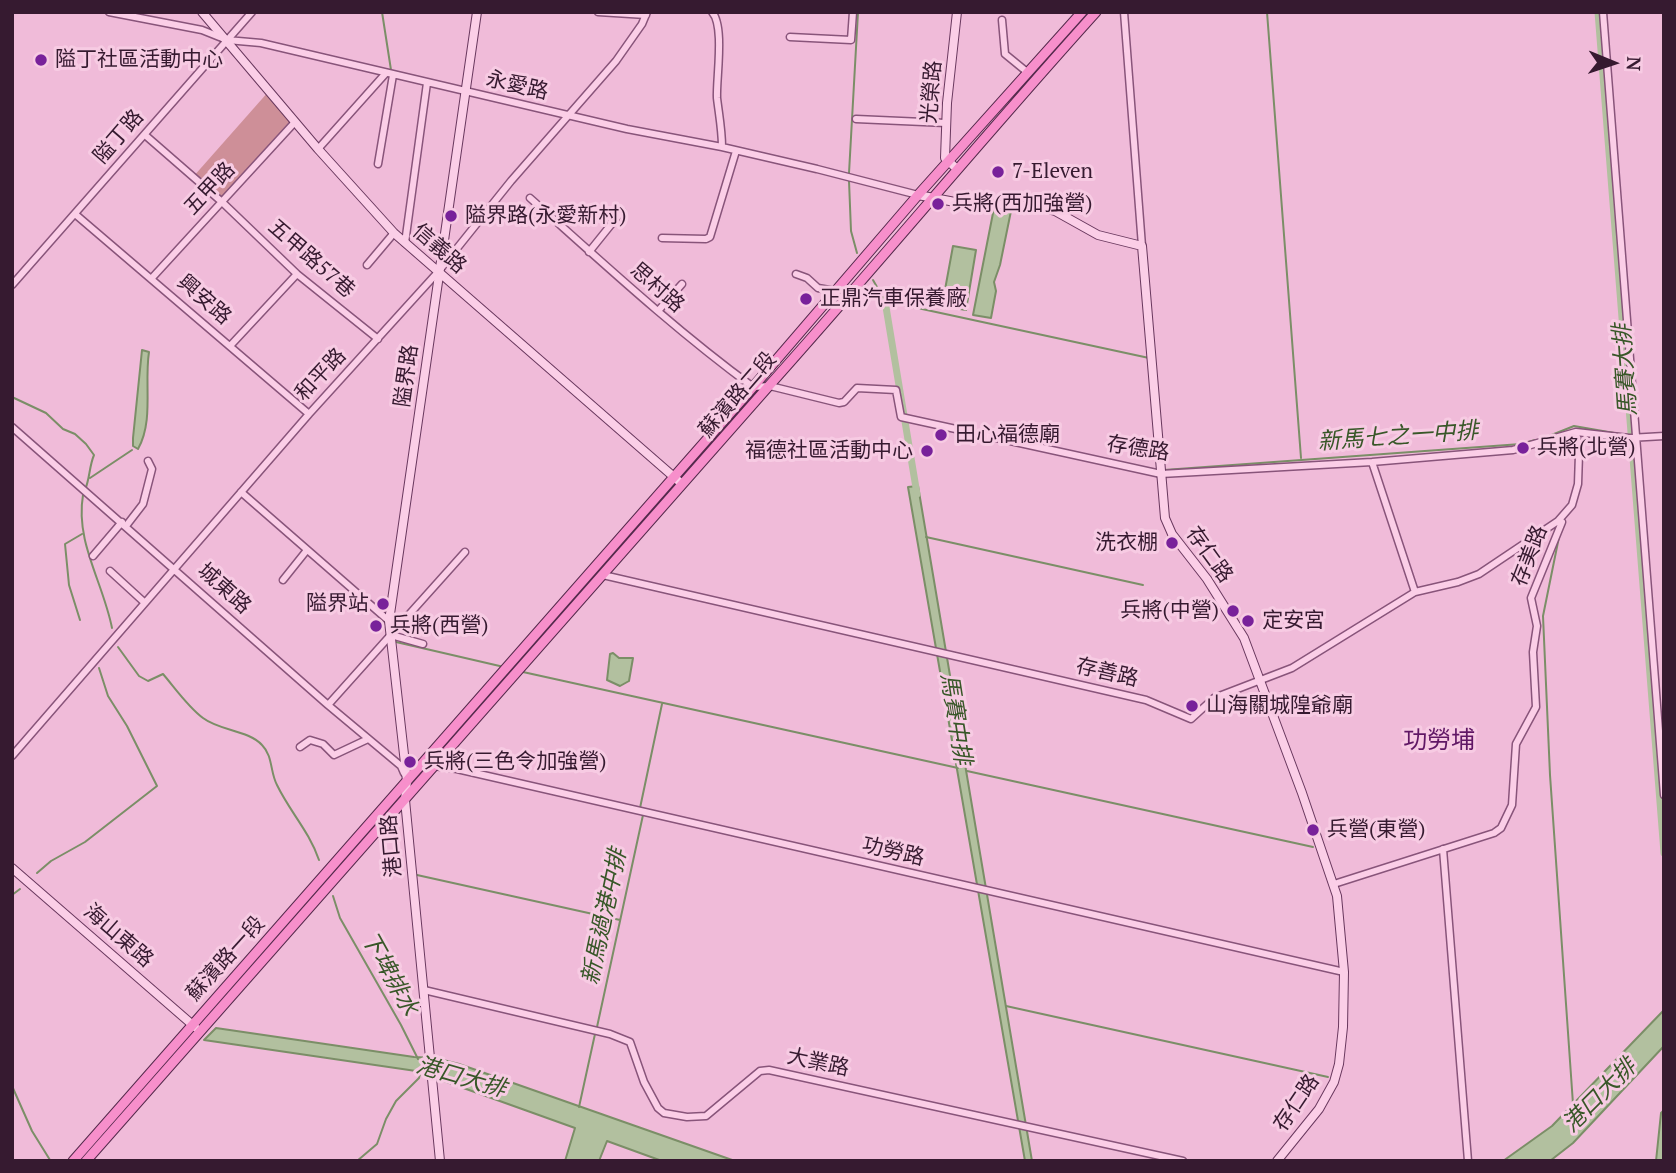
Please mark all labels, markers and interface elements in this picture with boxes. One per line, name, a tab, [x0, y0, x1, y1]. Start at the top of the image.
north arrow	[1578, 28, 1648, 98]
place label: 隘丁社區活動中心	[55, 47, 223, 73]
marker: 隘丁社區活動中心	[33, 52, 49, 68]
text: N	[1622, 56, 1647, 71]
street label: 光榮路	[917, 60, 947, 124]
street label: 永愛路	[483, 67, 551, 105]
street label: 隘丁路	[89, 105, 149, 169]
street label: 五甲路	[179, 157, 241, 221]
place label: 7-Eleven	[1012, 159, 1093, 185]
marker: 7-Eleven	[990, 164, 1006, 180]
place label: 兵將(西加強營)	[952, 191, 1092, 217]
marker: 兵將(西加強營)	[930, 196, 946, 212]
place label: 隘界路(永愛新村)	[465, 203, 626, 229]
marker: 隘界路(永愛新村)	[443, 208, 459, 224]
street label: 五甲路57巷	[263, 215, 359, 303]
street label: 信義路	[407, 219, 471, 279]
street label: 思村路	[625, 258, 689, 318]
street label: 興安路	[172, 270, 236, 330]
place label: 正鼎汽車保養廠	[820, 286, 967, 312]
marker: 正鼎汽車保養廠	[798, 291, 814, 307]
water label: 馬賽大排	[1609, 323, 1643, 417]
street label: 和平路	[290, 343, 352, 407]
street label: 隘界路	[390, 343, 424, 409]
street label: 蘇濱路二段	[694, 347, 782, 443]
water label: 新馬七之一中排	[1317, 418, 1479, 456]
place label: 田心福德廟	[955, 422, 1060, 448]
marker: 田心福德廟	[933, 427, 949, 443]
street label: 存德路	[1105, 432, 1171, 466]
place label: 兵將(北營)	[1537, 435, 1635, 461]
place label: 福德社區活動中心	[745, 438, 913, 464]
marker: 兵將(北營)	[1515, 440, 1531, 456]
marker: 福德社區活動中心	[919, 443, 935, 459]
street label: 存仁路	[1180, 522, 1238, 588]
street label: 存美路	[1507, 522, 1553, 590]
place label: 洗衣棚	[1095, 530, 1158, 556]
marker: 洗衣棚	[1164, 535, 1180, 551]
street label: 城東路	[192, 559, 256, 619]
place label: 隘界站	[306, 591, 369, 617]
marker: 隘界站	[375, 596, 391, 612]
place label: 兵將(中營)	[1121, 598, 1219, 624]
marker: 兵將(中營)	[1225, 603, 1241, 619]
place label: 定安宮	[1262, 608, 1325, 634]
place label: 兵將(西營)	[390, 613, 488, 639]
marker: 定安宮	[1240, 613, 1256, 629]
marker: 兵將(西營)	[368, 618, 384, 634]
street label: 存善路	[1073, 654, 1141, 692]
water label: 馬賽中排	[934, 671, 976, 767]
place label: 山海關城隍爺廟	[1206, 693, 1353, 719]
marker: 山海關城隍爺廟	[1184, 698, 1200, 714]
district label: 功勞埔	[1403, 727, 1475, 755]
place label: 兵將(三色令加強營)	[424, 749, 606, 775]
marker: 兵將(三色令加強營)	[402, 754, 418, 770]
street label: 港口路	[377, 814, 407, 878]
place label: 兵營(東營)	[1327, 817, 1425, 843]
marker: 兵營(東營)	[1305, 822, 1321, 838]
street label: 功勞路	[859, 833, 927, 871]
water label: 新馬過港中排	[577, 847, 633, 987]
street label: 海山東路	[78, 899, 158, 973]
street label: 蘇濱路一段	[182, 912, 270, 1006]
water label: 下埤排水	[355, 927, 423, 1021]
street label: 大業路	[785, 1044, 851, 1082]
water label: 港口大排	[413, 1052, 509, 1104]
water label: 港口大排	[1558, 1054, 1642, 1138]
street label: 存仁路	[1269, 1070, 1325, 1136]

